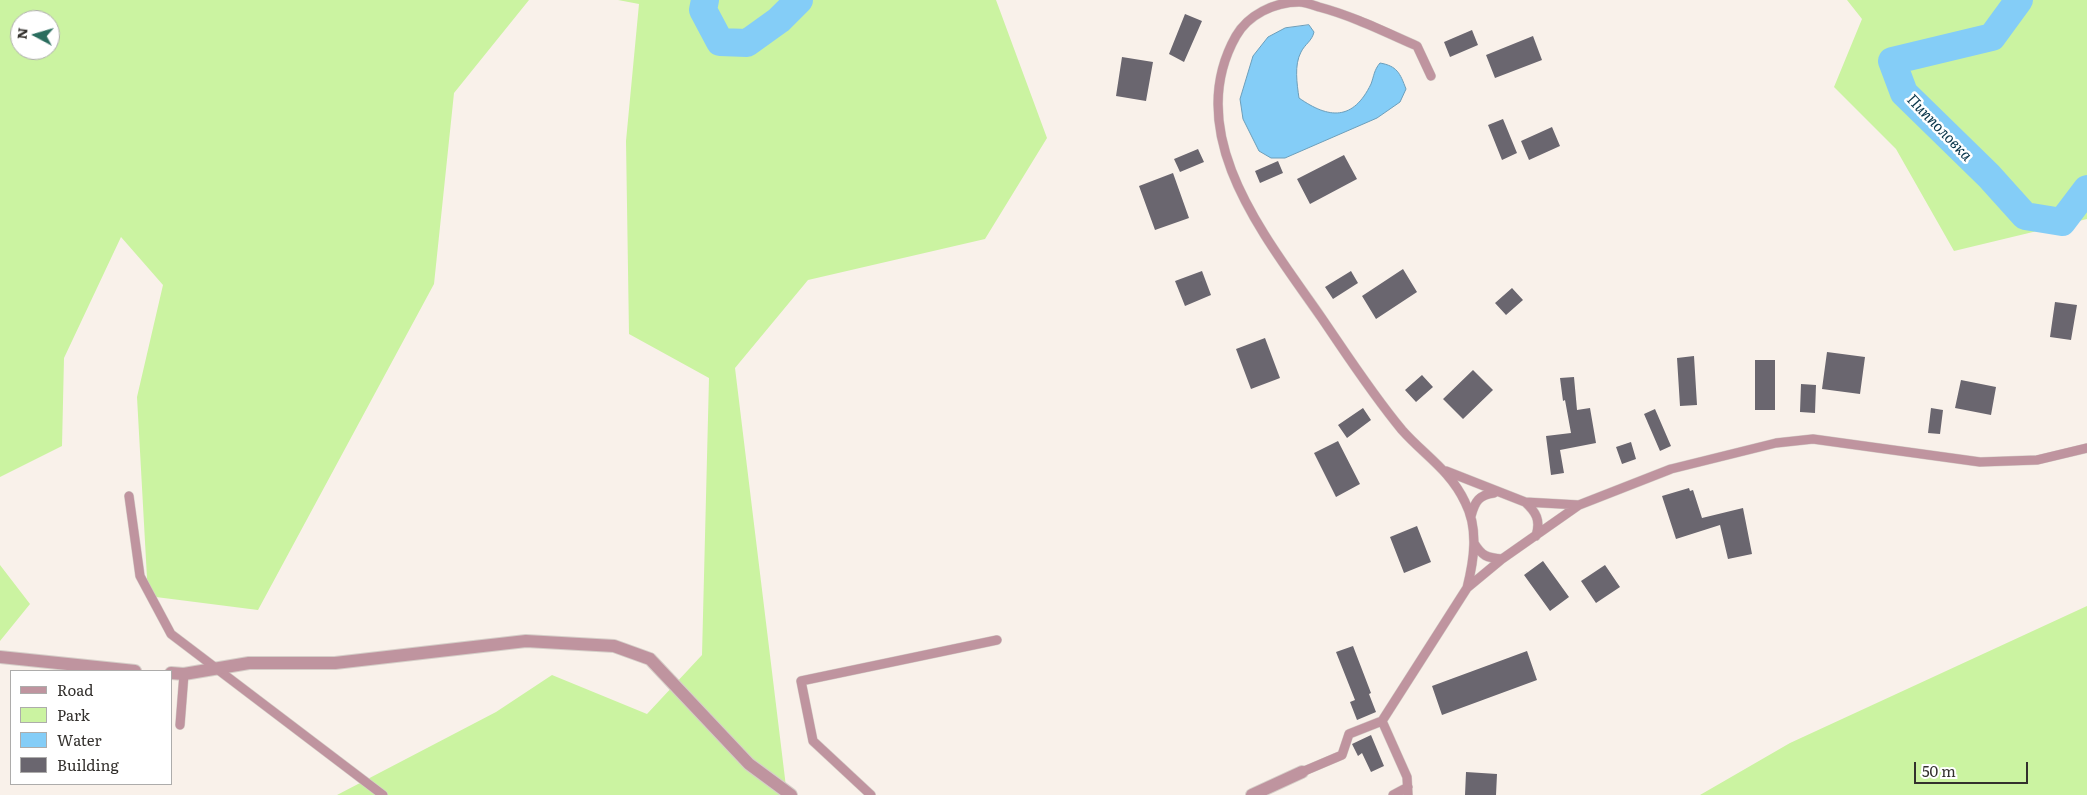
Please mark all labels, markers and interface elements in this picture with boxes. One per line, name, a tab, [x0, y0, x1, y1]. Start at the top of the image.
north arrow	[10, 10, 60, 60]
text: N	[11, 27, 32, 40]
water label: Пипполовка	[1903, 91, 1975, 165]
legend	[10, 670, 172, 785]
text: Road	[57, 678, 93, 701]
text: Park	[57, 703, 90, 726]
text: Water	[57, 728, 102, 751]
scale bar	[1917, 752, 2031, 784]
text: Building	[57, 753, 119, 776]
text: 50 m	[1922, 759, 1956, 782]

